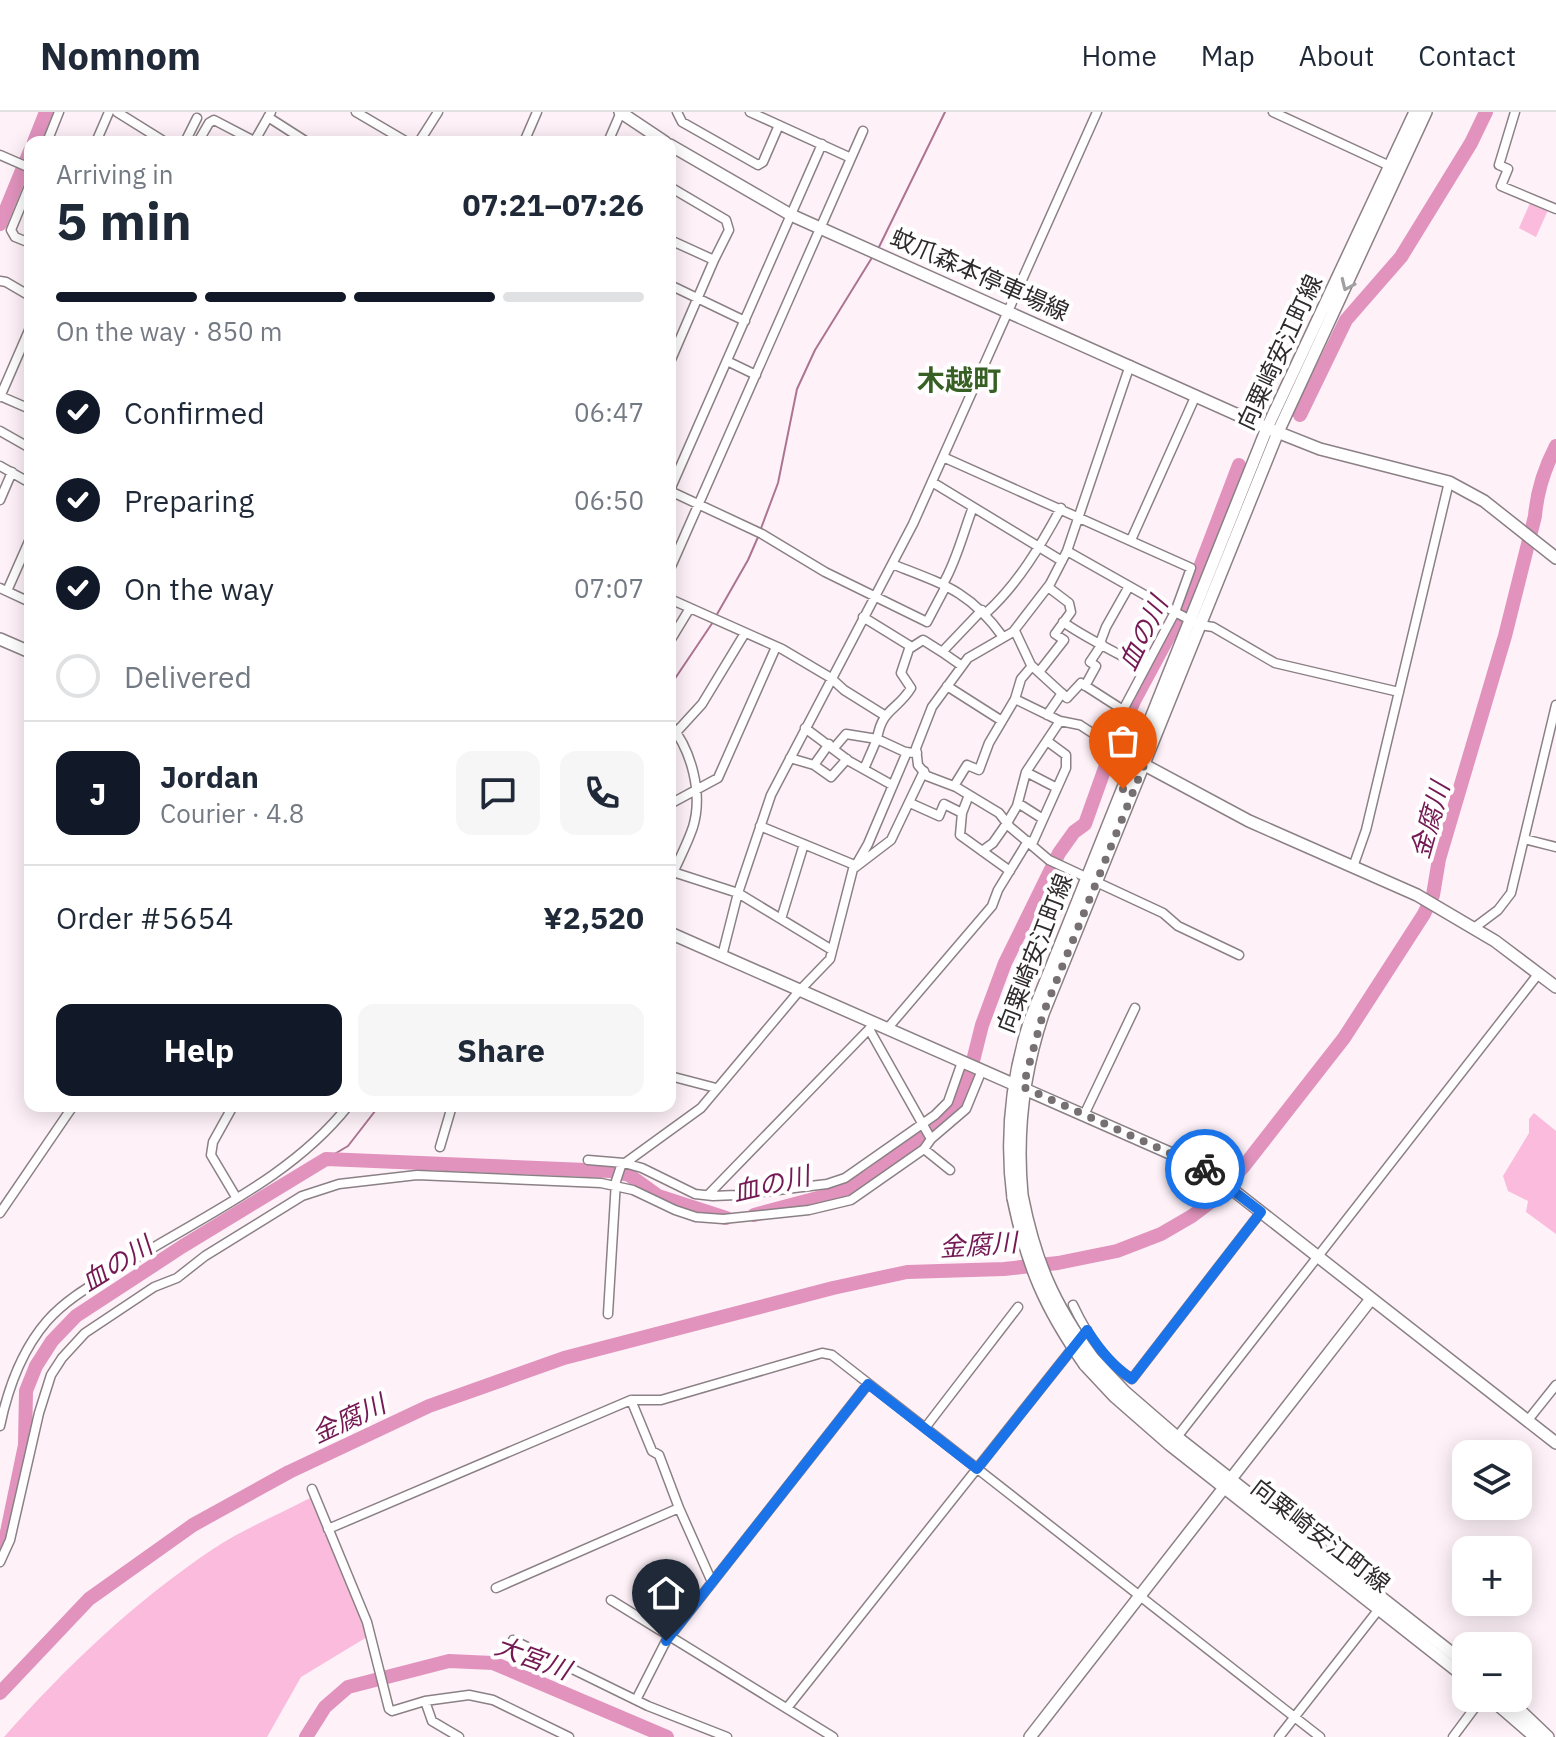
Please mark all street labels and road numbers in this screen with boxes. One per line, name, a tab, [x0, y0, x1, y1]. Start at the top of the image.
street label: 蚊爪森本停車場線	[886, 220, 1074, 328]
street label: 向粟崎安江町線	[1229, 269, 1329, 435]
street label: 向粟崎安江町線	[989, 869, 1079, 1037]
street label: 向粟崎安江町線	[1245, 1471, 1397, 1599]

